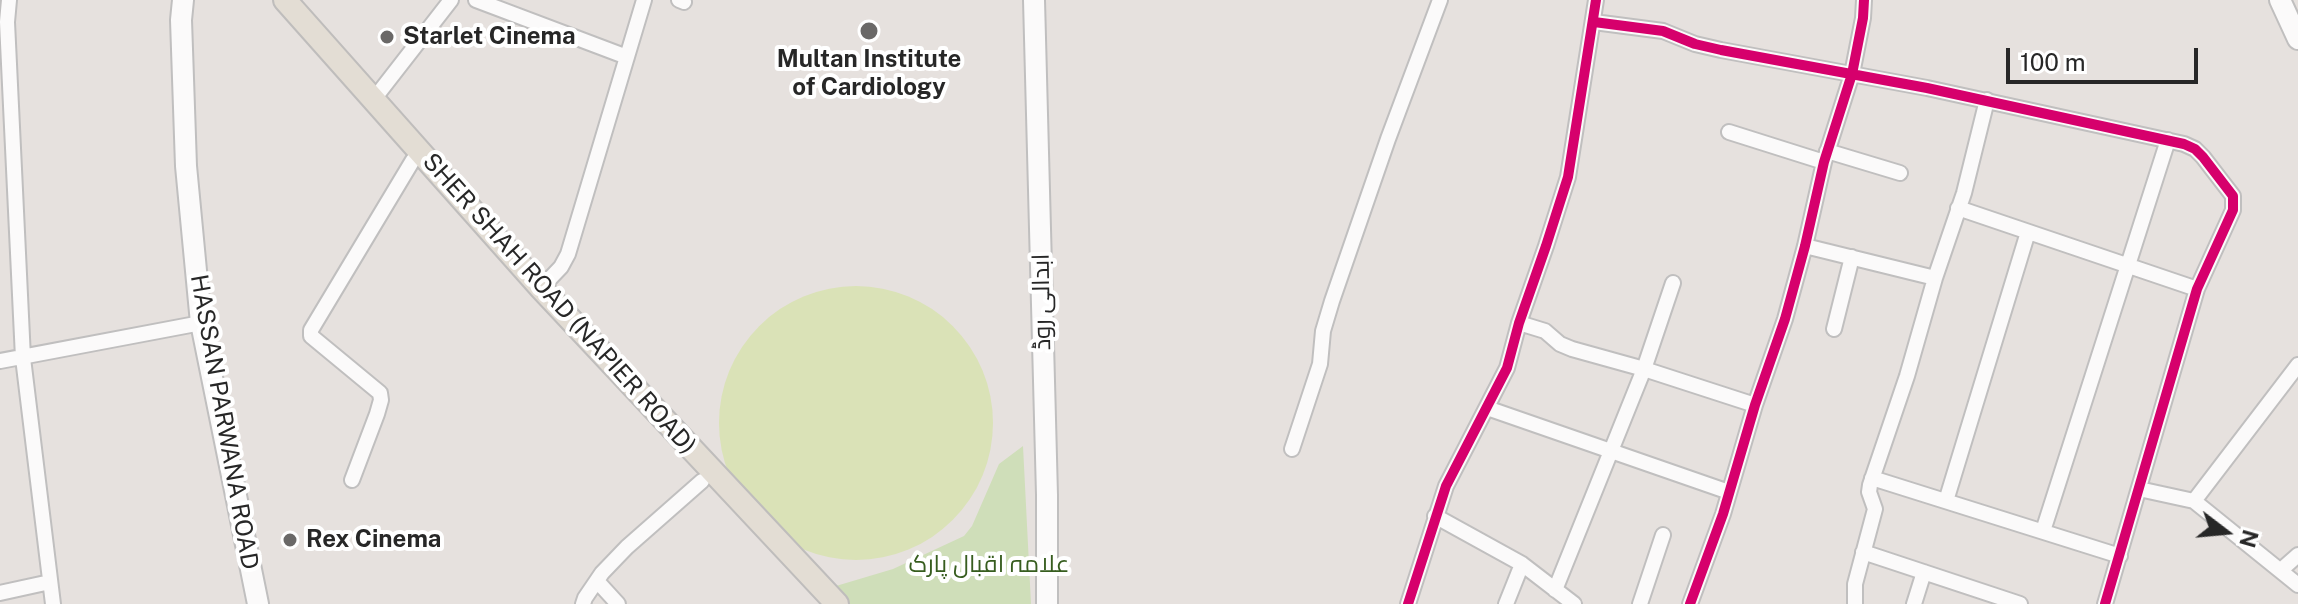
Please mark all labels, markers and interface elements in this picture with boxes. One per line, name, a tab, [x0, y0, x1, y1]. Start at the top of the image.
marker: Multan Institute of Cardiology	[858, 20, 880, 42]
place label: Starlet Cinema	[403, 23, 576, 51]
marker: Starlet Cinema	[378, 28, 396, 46]
scale bar	[2010, 32, 2202, 82]
place label: Multan Institute of Cardiology	[777, 46, 961, 102]
text: 100 m	[2020, 48, 2086, 76]
street label: SHER SHAH ROAD (NAPIER ROAD)	[416, 148, 702, 460]
street label: ابدالی روڈ	[1027, 253, 1057, 351]
street label: HASSAN PARWANA ROAD	[184, 272, 264, 572]
north arrow	[2186, 492, 2266, 572]
place label: Rex Cinema	[306, 526, 441, 554]
text: N	[2234, 527, 2264, 550]
marker: Rex Cinema	[281, 531, 299, 549]
park label: علامہ اقبال پارک	[908, 551, 1070, 579]

